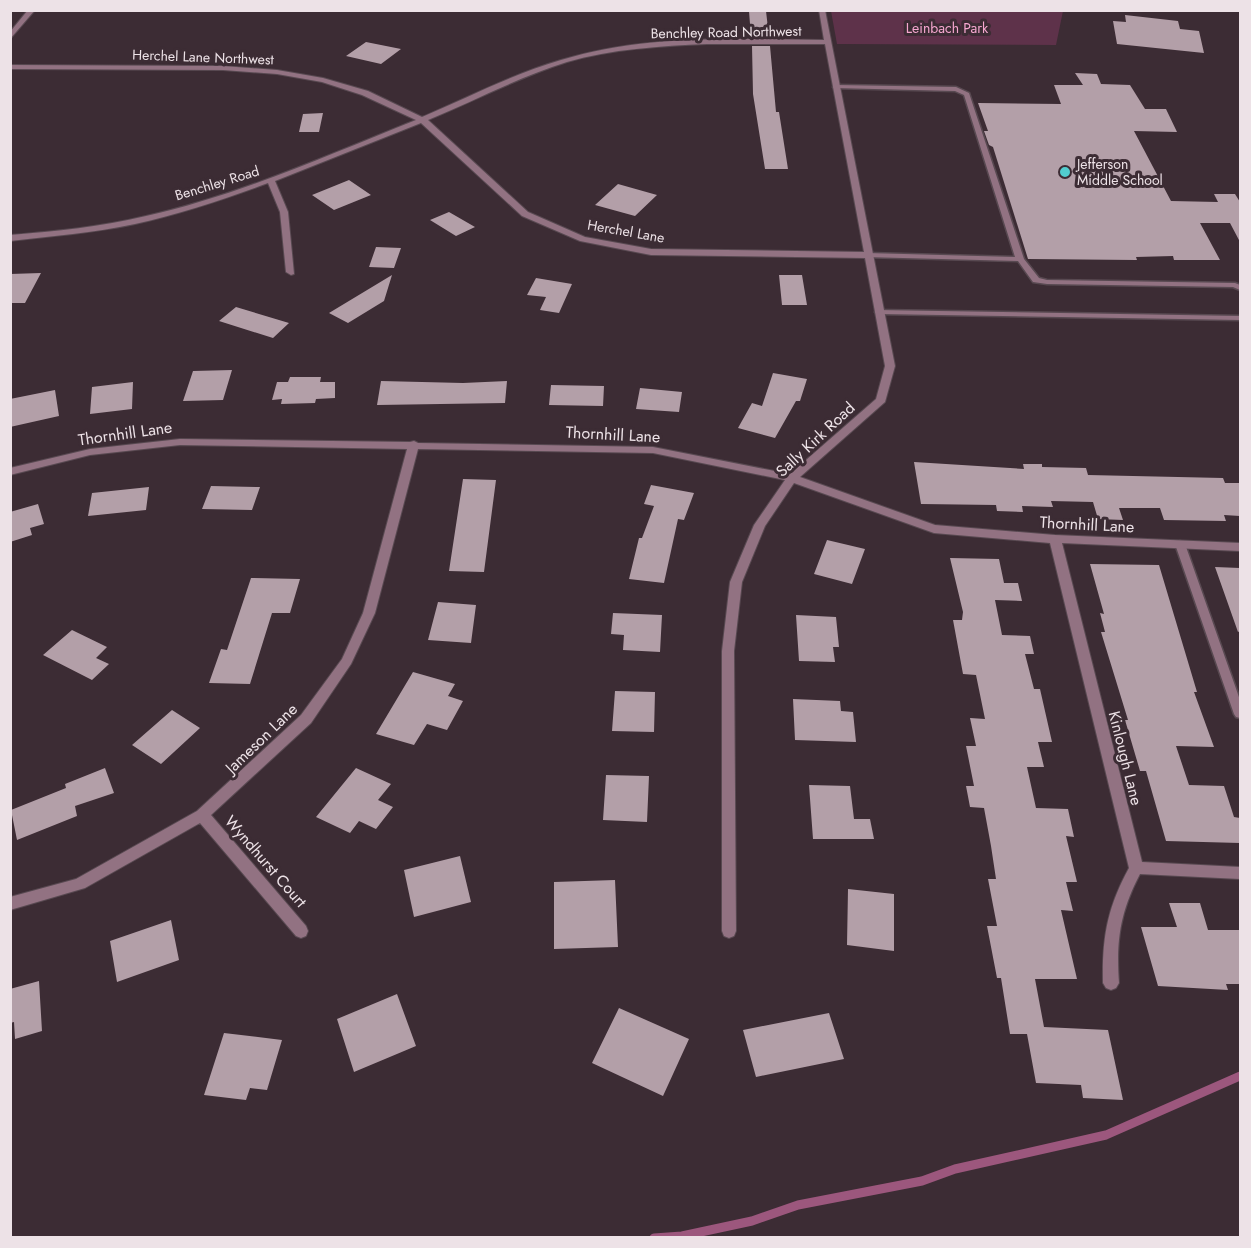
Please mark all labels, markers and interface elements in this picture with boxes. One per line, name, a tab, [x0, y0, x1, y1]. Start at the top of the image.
park label: Leinbach Park	[906, 18, 989, 38]
street label: Benchley Road Northwest	[650, 21, 802, 43]
street label: Herchel Lane Northwest	[132, 45, 275, 69]
place label: Jefferson Middle School	[1075, 154, 1163, 190]
street label: Benchley Road	[172, 161, 262, 205]
marker: Jefferson Middle School	[1058, 165, 1072, 179]
street label: Herchel Lane	[586, 214, 666, 248]
street label: Sally Kirk Road	[771, 397, 860, 482]
street label: Thornhill Lane	[77, 416, 174, 451]
street label: Thornhill Lane	[565, 421, 661, 448]
street label: Thornhill Lane	[1039, 511, 1135, 538]
street label: Jameson Lane	[219, 698, 302, 780]
street label: Kinlough Lane	[1103, 709, 1148, 808]
street label: Wyndhurst Court	[219, 810, 312, 912]

